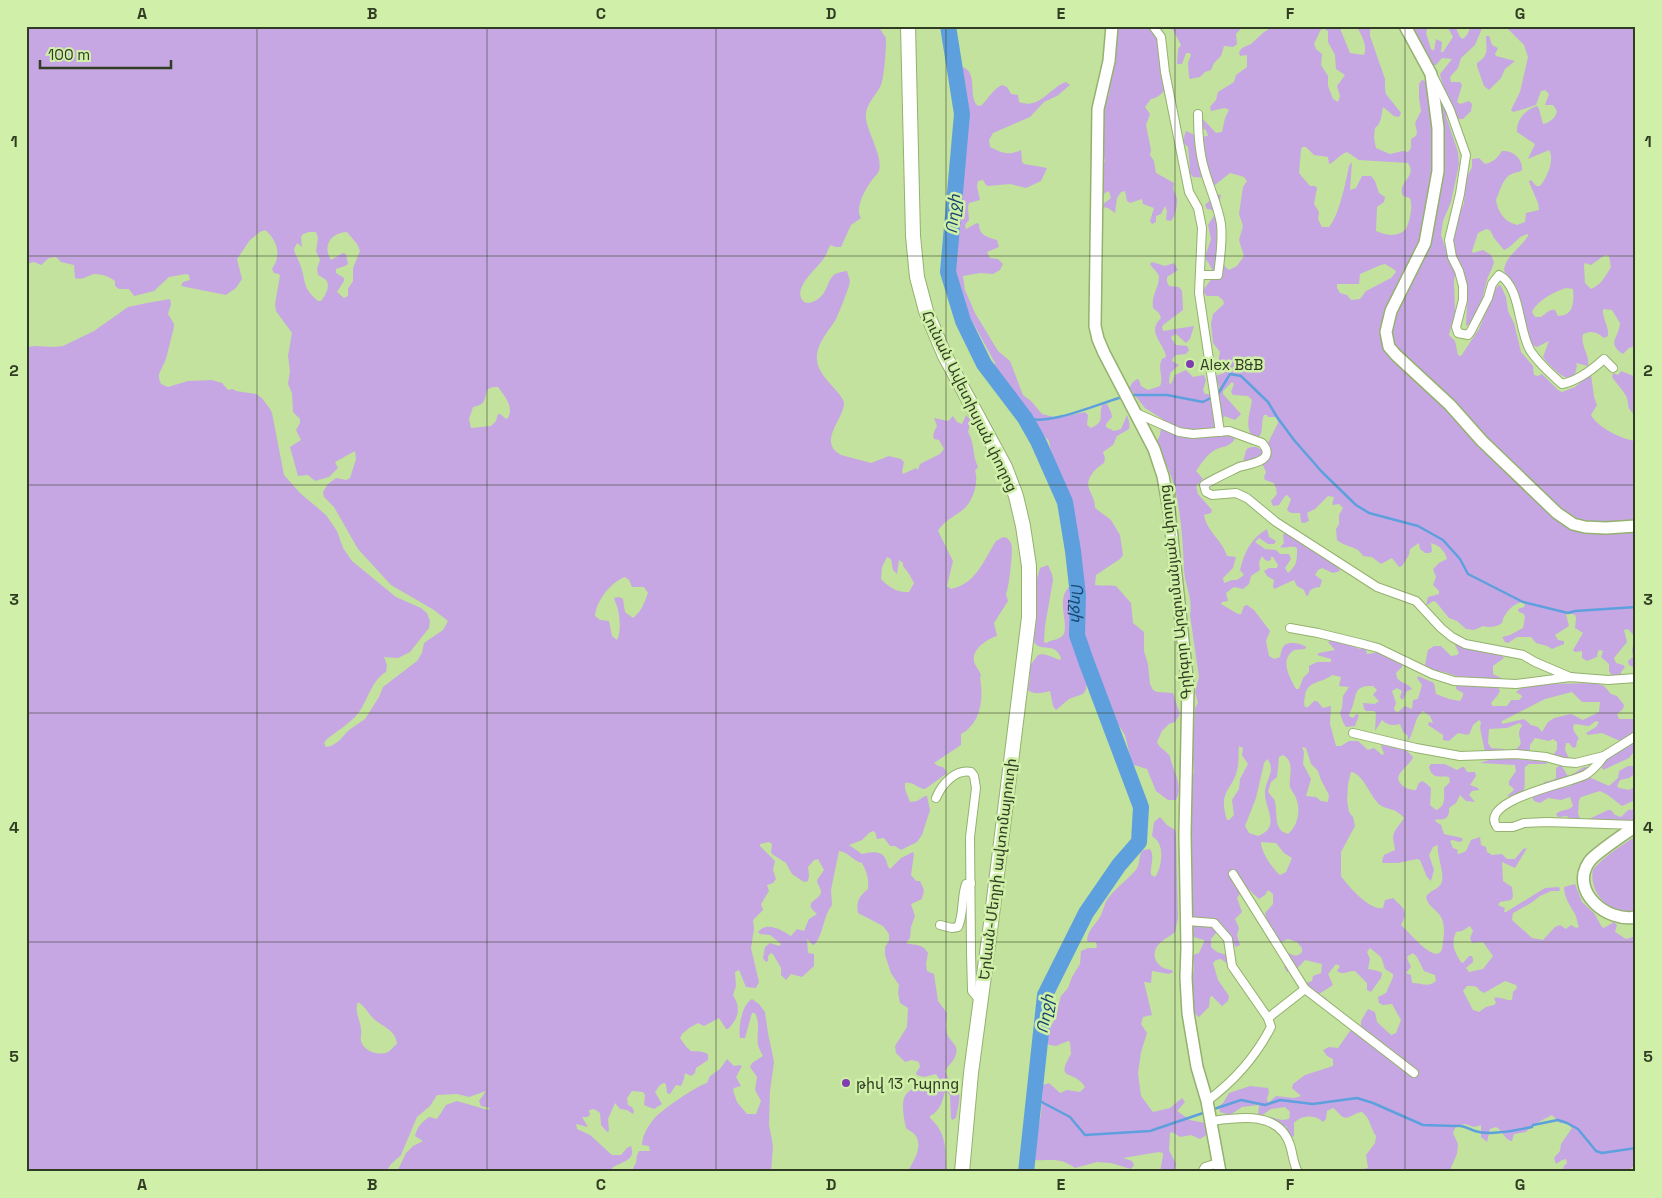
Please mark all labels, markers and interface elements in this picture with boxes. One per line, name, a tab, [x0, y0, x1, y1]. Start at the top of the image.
text: A	[137, 3, 147, 24]
text: B	[367, 3, 377, 24]
text: C	[596, 3, 606, 24]
text: D	[826, 3, 836, 24]
text: E	[1057, 3, 1066, 24]
text: F	[1286, 3, 1295, 24]
text: G	[1515, 3, 1525, 24]
scale bar	[40, 38, 171, 70]
text: 100 m	[48, 45, 90, 64]
text: 1	[10, 131, 18, 152]
text: 1	[1644, 131, 1652, 152]
water label: Ողջի	[941, 193, 965, 235]
street label: Հունան Ավետիսյան փողոց	[918, 307, 1022, 495]
place label: Alex B&B	[1200, 355, 1263, 374]
marker: Alex B&B	[1184, 358, 1196, 370]
text: 2	[9, 360, 19, 381]
text: 2	[1643, 360, 1653, 381]
street label: Գրիգոր Արզումանյան փողոց	[1154, 484, 1196, 700]
water label: Ողջի	[1066, 581, 1089, 623]
text: 3	[9, 589, 19, 610]
text: 3	[1643, 589, 1653, 610]
street label: Երևան-Մեղրի ավտոմայրուղի	[974, 757, 1020, 981]
text: 4	[9, 817, 19, 838]
text: 4	[1643, 817, 1653, 838]
water label: Ողջի	[1032, 992, 1059, 1035]
text: 5	[9, 1046, 19, 1067]
text: 5	[1643, 1046, 1653, 1067]
place label: թիվ 13 Դպրոց	[856, 1074, 959, 1093]
marker: թիվ 13 Դպրոց	[840, 1077, 852, 1089]
text: A	[137, 1174, 147, 1195]
text: B	[367, 1174, 377, 1195]
text: C	[596, 1174, 606, 1195]
text: D	[826, 1174, 836, 1195]
text: E	[1057, 1174, 1066, 1195]
text: F	[1286, 1174, 1295, 1195]
text: G	[1515, 1174, 1525, 1195]

